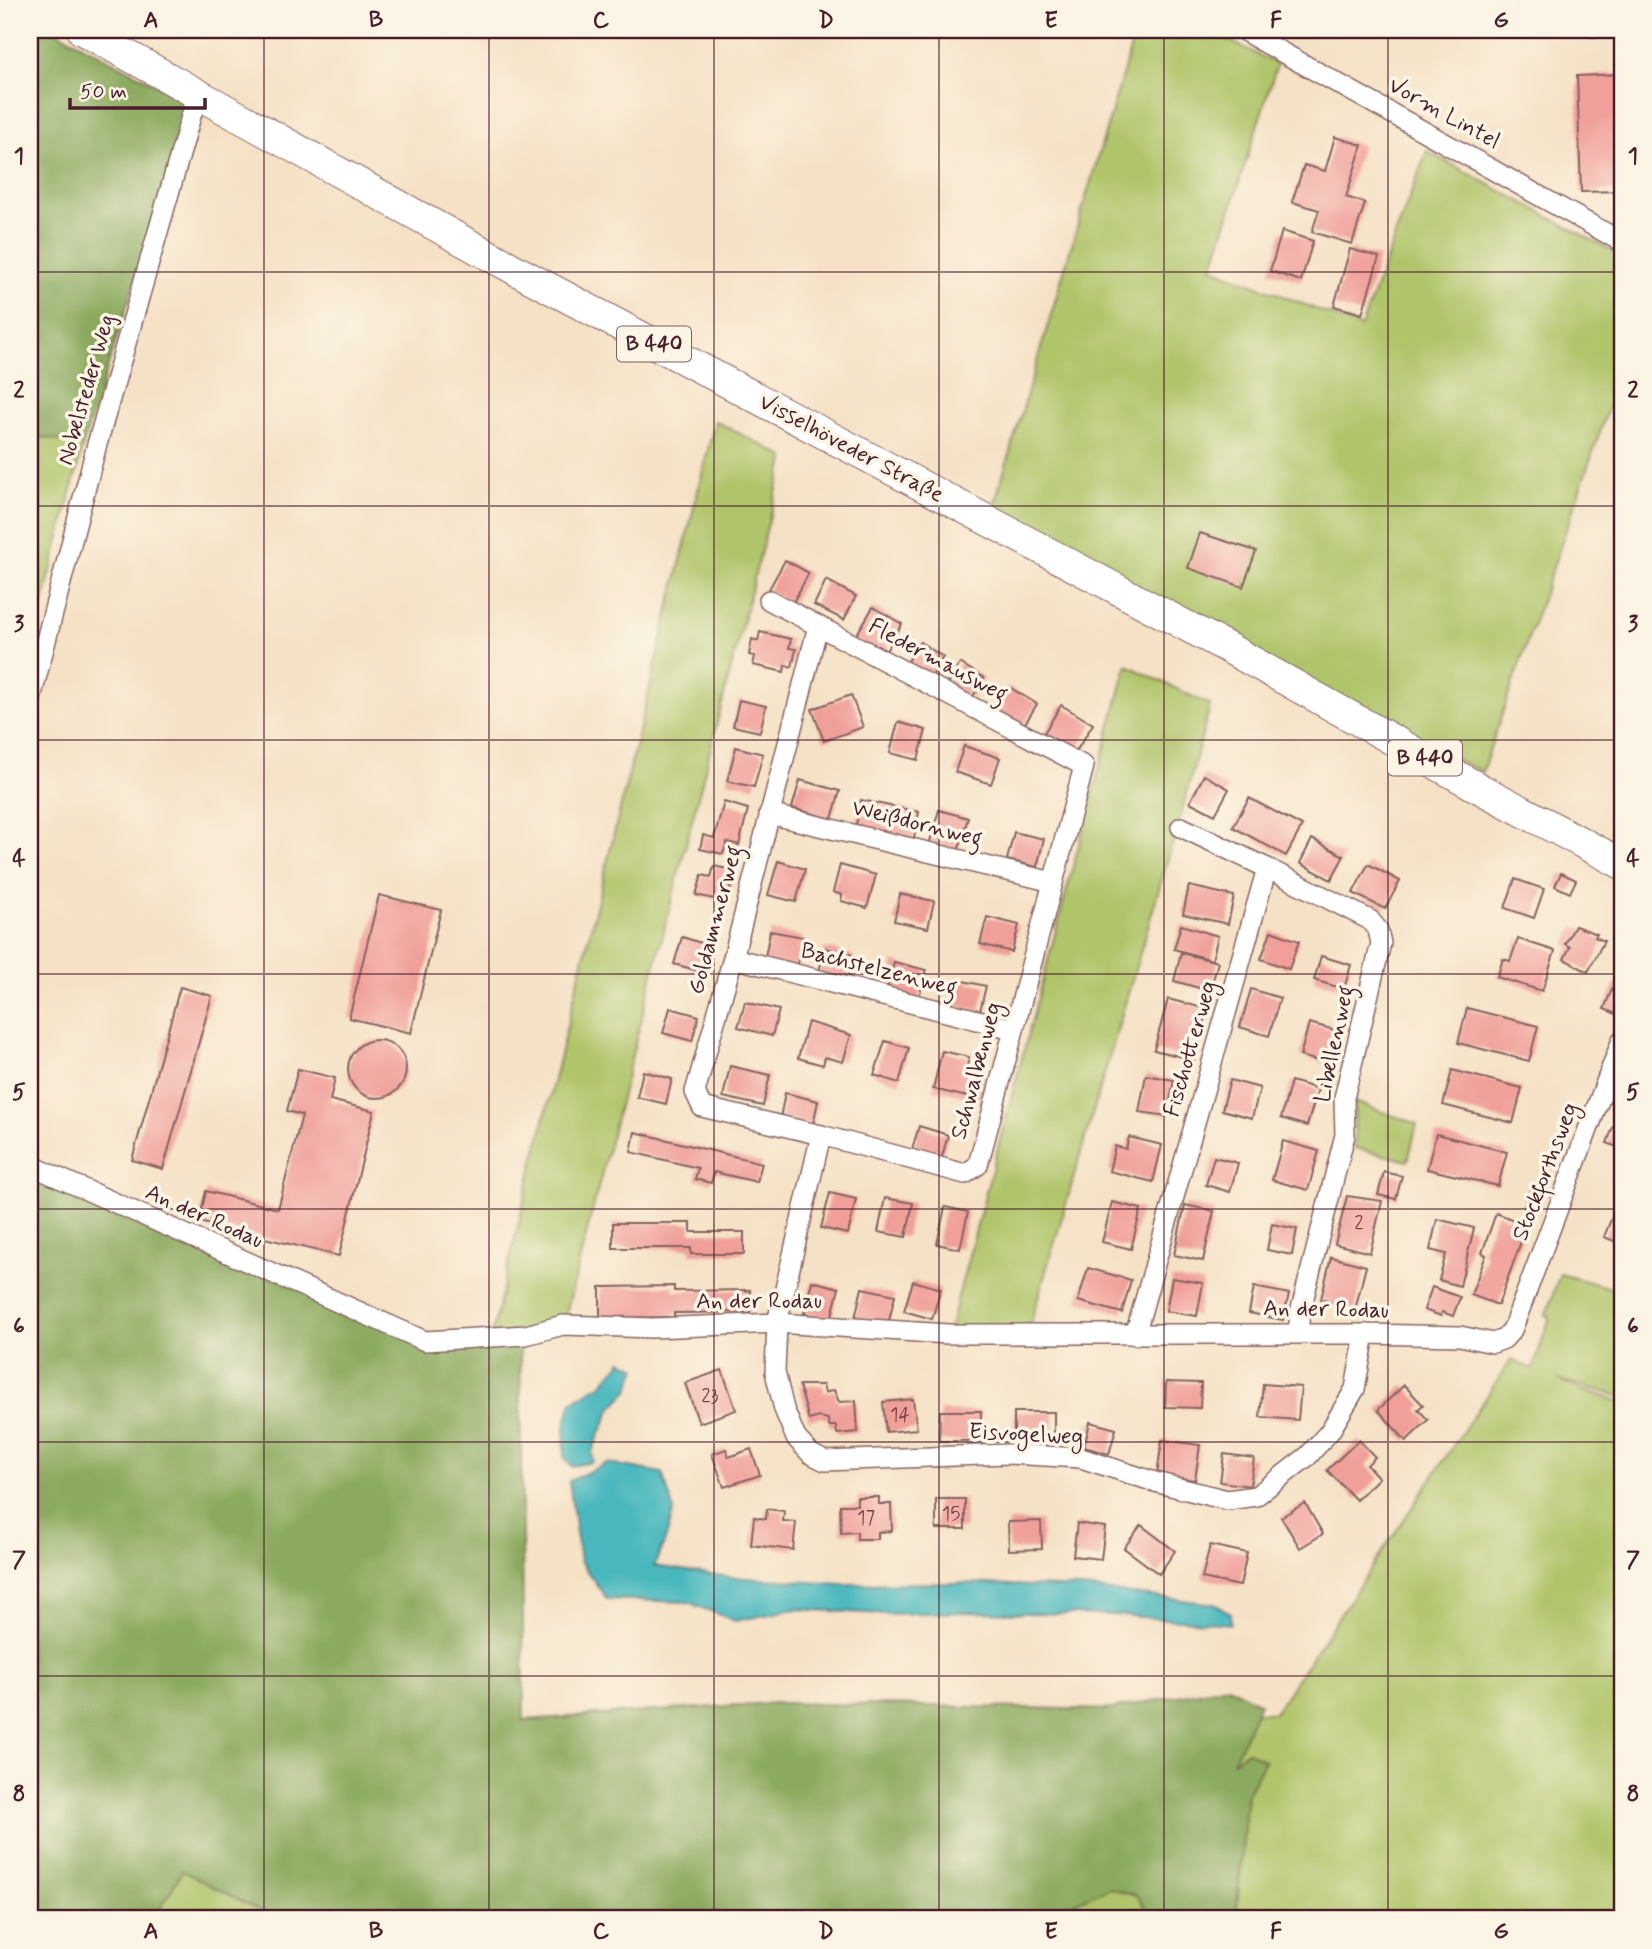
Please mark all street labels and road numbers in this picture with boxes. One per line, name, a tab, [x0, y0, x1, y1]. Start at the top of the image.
street label: Vorm Lintel	[1383, 71, 1505, 157]
street label: Nobelsteder Weg	[51, 311, 123, 469]
road number: B 440	[617, 326, 691, 362]
street label: Visselhöveder Straße	[753, 387, 949, 511]
street label: Fledermausweg	[862, 612, 1013, 712]
road number: B 440	[1388, 740, 1462, 776]
street label: Weißdornweg	[848, 793, 985, 857]
street label: Goldammerweg	[682, 842, 752, 998]
street label: Bachstelzenweg	[797, 936, 960, 1006]
street label: Fischotterweg	[1157, 978, 1227, 1121]
street label: Libellenweg	[1308, 983, 1364, 1106]
street label: Schwalbenweg	[944, 999, 1012, 1143]
street label: Stockforthsweg	[1506, 1099, 1588, 1246]
street label: An der Rodau	[140, 1178, 268, 1256]
street label: An der Rodau	[696, 1287, 822, 1317]
street label: An der Rodau	[1263, 1294, 1389, 1326]
street label: Eisvogelweg	[968, 1417, 1084, 1455]

